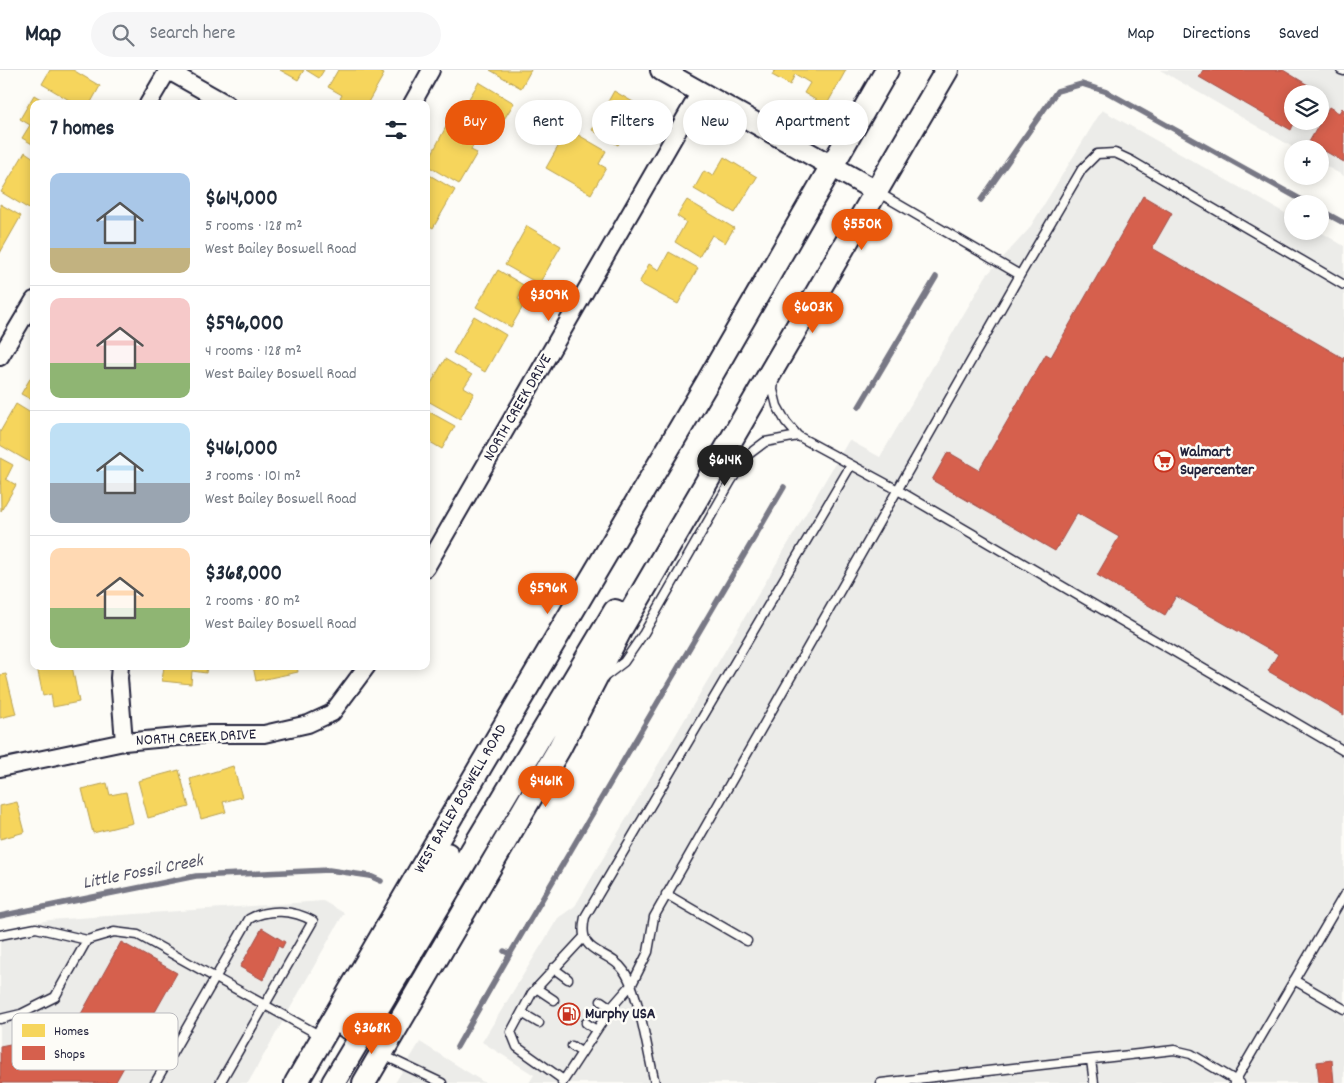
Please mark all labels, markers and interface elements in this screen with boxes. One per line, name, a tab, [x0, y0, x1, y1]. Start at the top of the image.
search box	[91, 12, 441, 57]
text: Map	[25, 18, 61, 52]
icon: search	[109, 21, 137, 49]
text: Search here	[149, 21, 235, 48]
text: Map	[1127, 22, 1154, 47]
text: Directions	[1182, 22, 1251, 47]
text: Saved	[1279, 22, 1319, 47]
map controls	[1284, 85, 1329, 240]
button: layers	[1284, 85, 1329, 130]
chip: Buy	[445, 100, 505, 145]
chip: Rent	[515, 100, 582, 145]
chip: Filters	[592, 100, 673, 145]
chip: New	[683, 100, 747, 145]
chip: Apartment	[757, 100, 868, 145]
text: 7 homes	[50, 115, 114, 145]
icon: filters	[382, 116, 410, 144]
button: +	[1284, 140, 1329, 185]
text: $614,000	[205, 185, 278, 215]
icon: home	[90, 193, 150, 253]
button: −	[1284, 195, 1329, 240]
pin: $550K	[827, 208, 897, 251]
text: $550K	[842, 213, 882, 236]
text: 5 rooms · 128 m²	[205, 215, 302, 238]
text: West Bailey Boswell Road	[205, 238, 357, 261]
pin: $309K	[514, 280, 584, 322]
text: $309K	[530, 284, 568, 307]
pin: $603K	[778, 292, 848, 334]
text: $603K	[793, 296, 833, 319]
text: $596,000	[205, 310, 284, 340]
icon: home	[90, 318, 150, 378]
text: 4 rooms · 128 m²	[205, 340, 302, 363]
street label: NORTH CREEK DRIVE	[478, 349, 558, 466]
text: West Bailey Boswell Road	[205, 363, 357, 386]
text: $461,000	[205, 435, 278, 465]
place label: Walmart Supercenter	[1180, 441, 1255, 482]
icon: home	[90, 443, 150, 503]
pin: $614K	[690, 444, 760, 487]
text: $614K	[708, 449, 742, 472]
supermarket icon: Walmart Supercenter	[1152, 449, 1176, 473]
text: 3 rooms · 101 m²	[205, 465, 301, 488]
text: West Bailey Boswell Road	[205, 488, 357, 511]
text: $368,000	[205, 560, 282, 590]
icon: home	[90, 568, 150, 628]
pin: $596K	[513, 572, 583, 615]
text: $596K	[529, 577, 567, 600]
text: 2 rooms · 80 m²	[205, 590, 300, 613]
text: West Bailey Boswell Road	[205, 613, 357, 636]
street label: WEST BAILEY BOSWELL ROAD	[409, 720, 513, 878]
street label: NORTH CREEK DRIVE	[135, 723, 257, 753]
pin: $461K	[511, 766, 581, 808]
text: $461K	[529, 770, 563, 793]
water label: Little Fossil Creek	[81, 849, 207, 897]
fuel station icon: Murphy USA	[557, 1002, 581, 1026]
place label: Murphy USA	[585, 1003, 656, 1026]
pin: $368K	[337, 1012, 407, 1055]
legend	[12, 1013, 178, 1070]
text: $368K	[354, 1017, 390, 1040]
text: Homes	[54, 1022, 89, 1042]
text: Shops	[54, 1045, 85, 1065]

